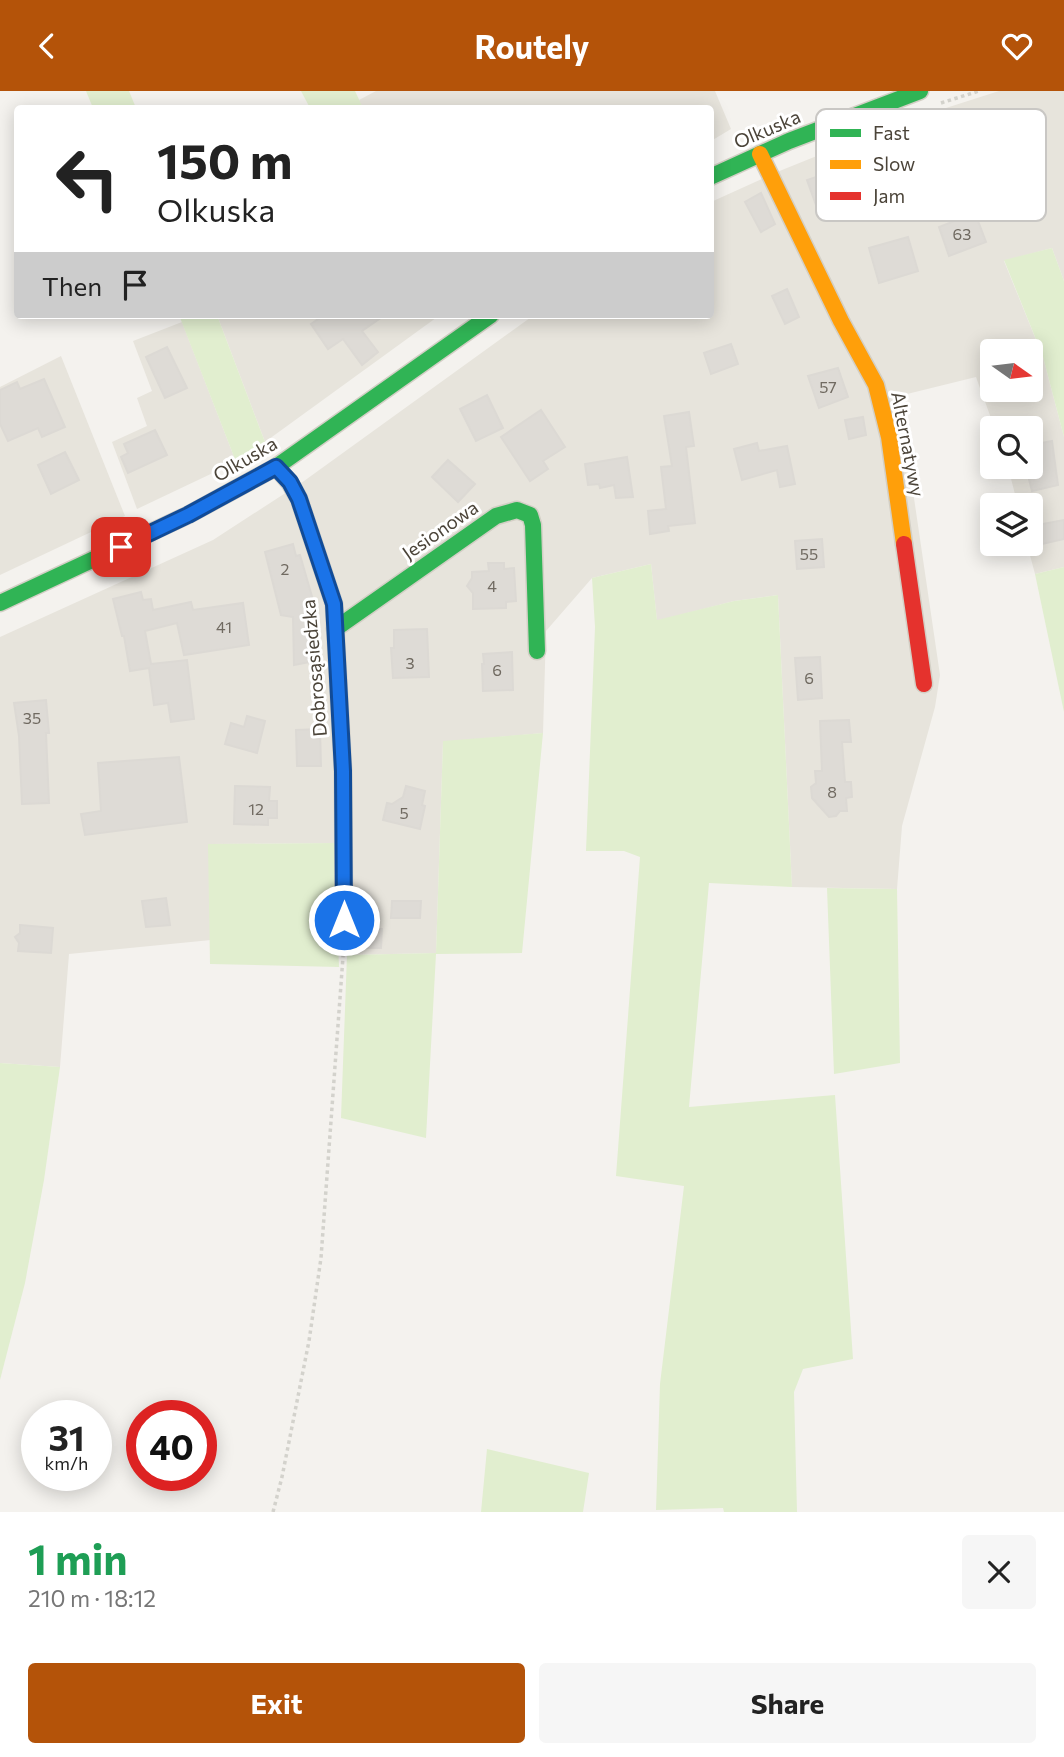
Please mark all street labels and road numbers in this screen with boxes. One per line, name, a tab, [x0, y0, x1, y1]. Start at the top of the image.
street label: Olkuska	[730, 104, 804, 153]
street label: Alternatywy	[887, 389, 930, 499]
street label: Olkuska	[209, 431, 281, 486]
street label: Jesionowa	[397, 495, 482, 564]
street label: Dobrosąsiedzka	[296, 598, 331, 738]

